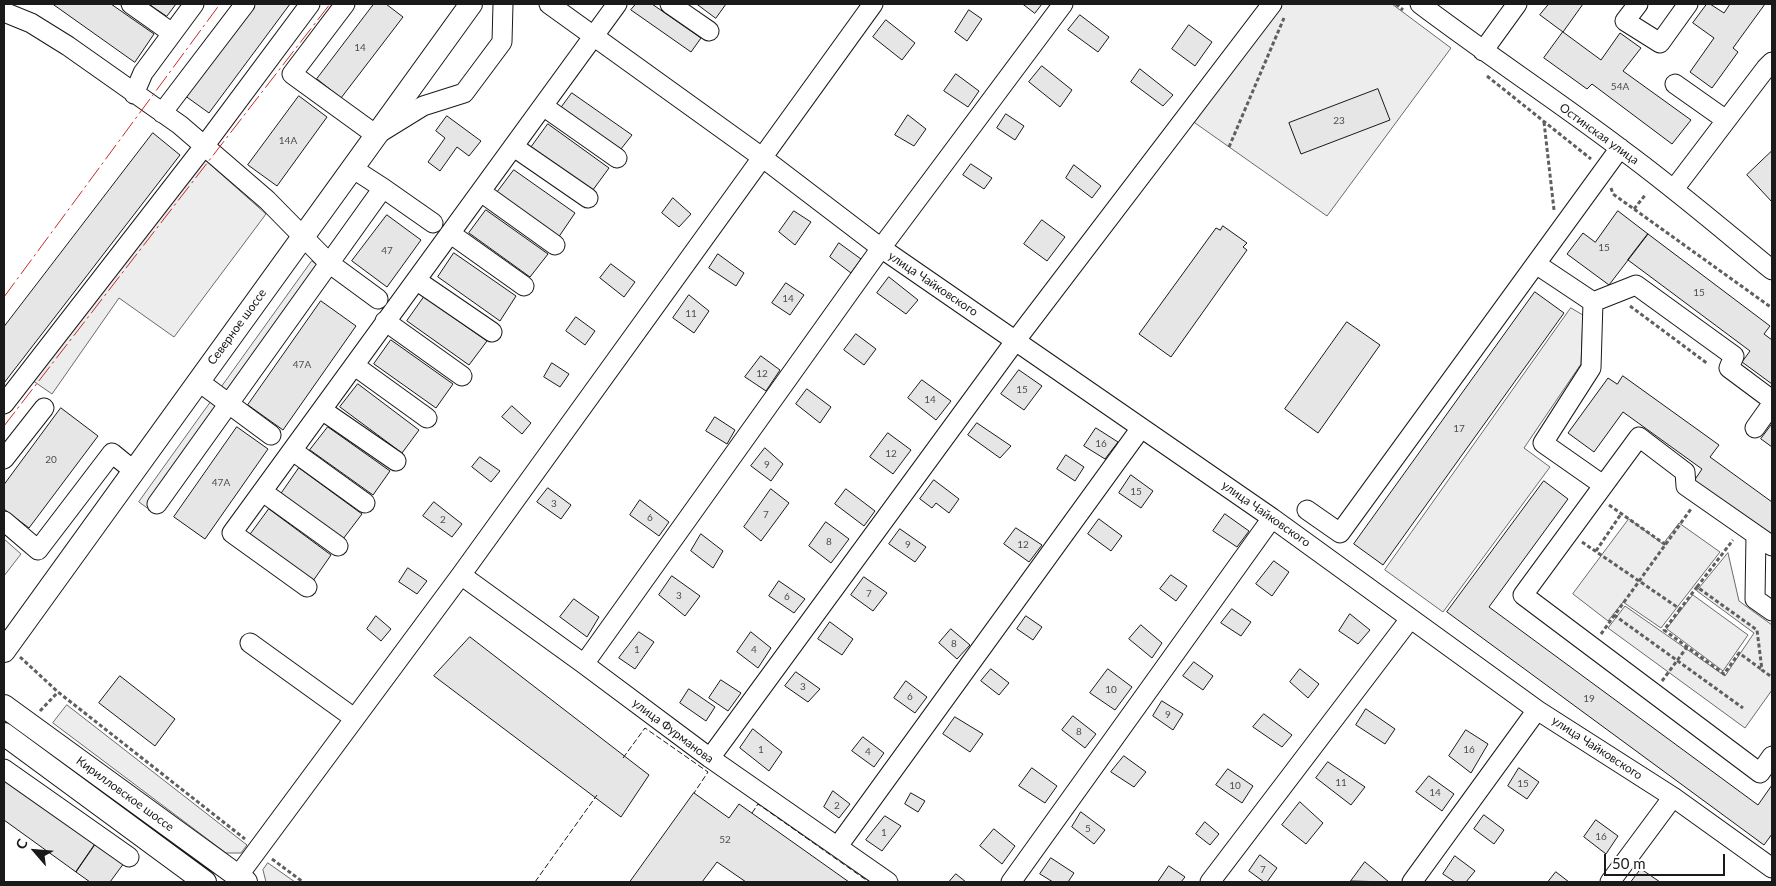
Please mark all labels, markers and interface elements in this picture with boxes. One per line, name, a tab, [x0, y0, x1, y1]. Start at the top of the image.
house number: 14	[354, 42, 366, 54]
house number: 54А	[1611, 81, 1629, 93]
street label: Остинская улица	[1556, 100, 1642, 168]
house number: 23	[1333, 115, 1345, 127]
house number: 14А	[279, 135, 297, 147]
house number: 15	[1598, 242, 1610, 254]
house number: 47	[381, 245, 393, 257]
street label: улица Чайковского	[885, 249, 981, 319]
street label: Северное шоссе	[205, 286, 269, 368]
house number: 15	[1693, 287, 1705, 299]
house number: 14	[782, 293, 794, 305]
house number: 11	[685, 308, 697, 320]
house number: 47А	[293, 359, 311, 371]
house number: 12	[756, 368, 768, 380]
house number: 15	[1016, 384, 1028, 396]
house number: 14	[924, 394, 936, 406]
house number: 17	[1453, 423, 1465, 435]
house number: 16	[1095, 438, 1107, 450]
house number: 12	[885, 448, 897, 460]
house number: 20	[45, 454, 57, 466]
house number: 9	[764, 459, 770, 471]
house number: 47А	[212, 477, 230, 489]
street label: улица Чайковского	[1219, 478, 1313, 550]
house number: 15	[1130, 486, 1142, 498]
house number: 3	[551, 498, 557, 510]
house number: 7	[763, 509, 769, 521]
house number: 6	[647, 512, 653, 524]
house number: 2	[440, 514, 446, 526]
house number: 8	[826, 536, 832, 548]
house number: 9	[905, 539, 911, 551]
house number: 12	[1017, 539, 1029, 551]
house number: 7	[866, 588, 872, 600]
house number: 3	[676, 590, 682, 602]
house number: 6	[784, 591, 790, 603]
house number: 8	[951, 638, 957, 650]
house number: 1	[634, 644, 640, 656]
house number: 4	[751, 644, 757, 656]
house number: 3	[800, 681, 806, 693]
house number: 10	[1105, 684, 1117, 696]
house number: 6	[907, 691, 913, 703]
house number: 19	[1583, 693, 1595, 705]
street label: улица Фурманова	[630, 696, 716, 766]
house number: 9	[1165, 709, 1171, 721]
street label: улица Чайковского	[1549, 713, 1645, 783]
house number: 8	[1076, 726, 1082, 738]
house number: 1	[758, 744, 764, 756]
house number: 16	[1463, 744, 1475, 756]
house number: 4	[865, 746, 871, 758]
street label: Кирилловское шоссе	[73, 754, 177, 834]
house number: 11	[1335, 777, 1347, 789]
house number: 15	[1517, 778, 1529, 790]
house number: 10	[1229, 780, 1241, 792]
house number: 14	[1429, 787, 1441, 799]
house number: 2	[834, 800, 840, 812]
house number: 5	[1085, 823, 1091, 835]
north arrow	[10, 826, 60, 876]
house number: 1	[881, 827, 887, 839]
house number: 16	[1595, 831, 1607, 843]
house number: 52	[719, 834, 731, 846]
text: С	[12, 836, 31, 852]
scale bar	[1606, 844, 1727, 876]
text: 50 m	[1612, 854, 1646, 872]
house number: 7	[1260, 864, 1266, 876]

